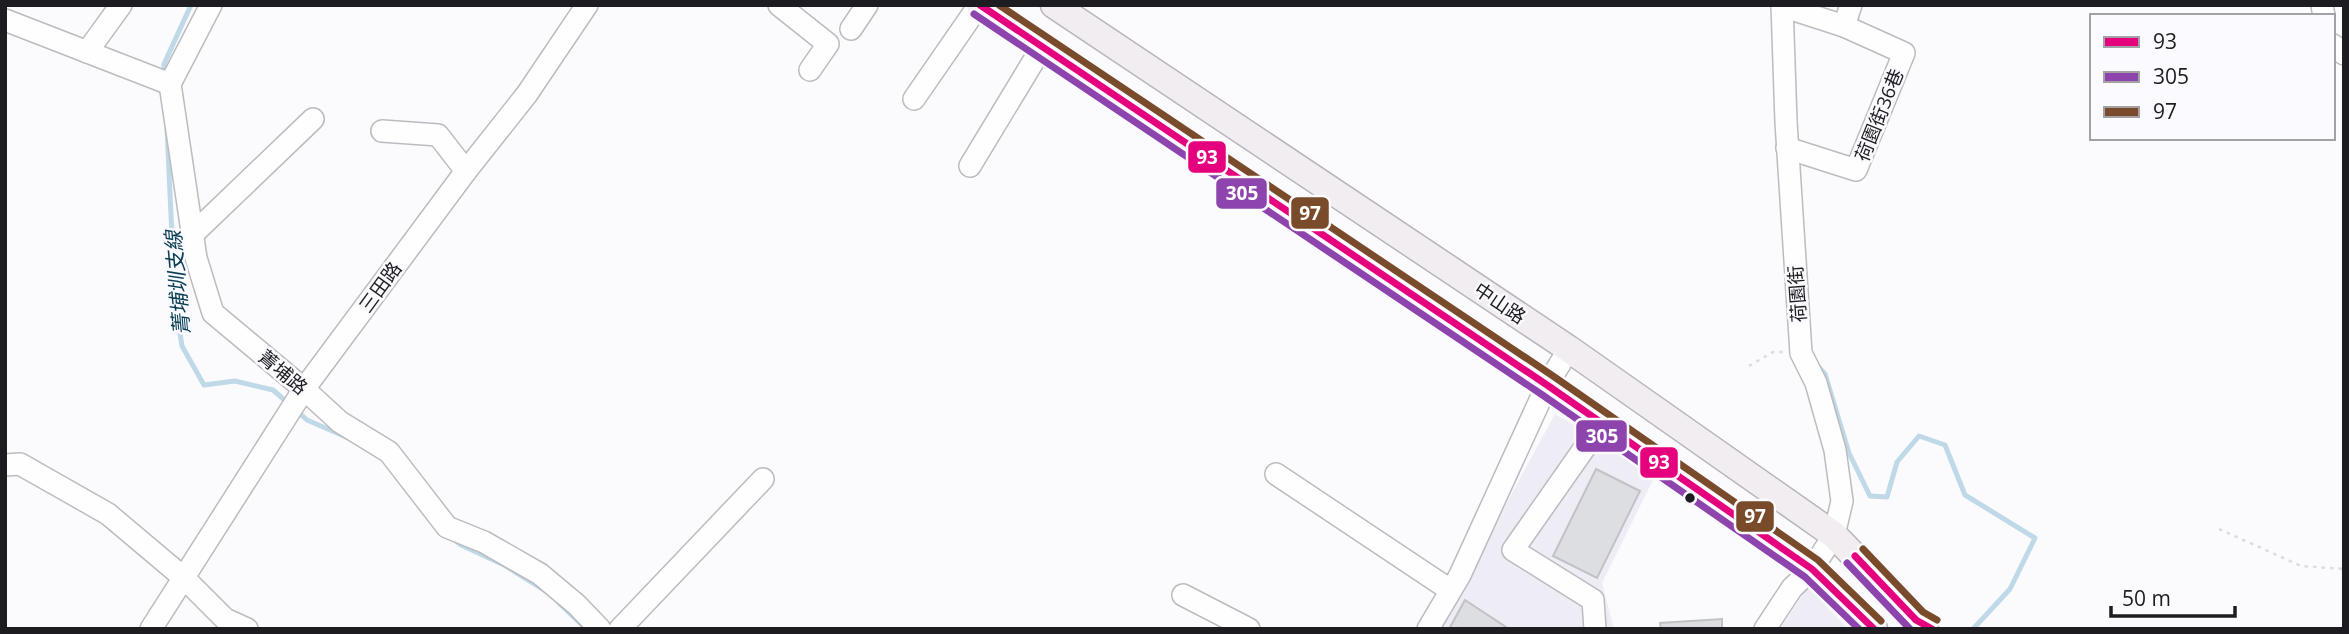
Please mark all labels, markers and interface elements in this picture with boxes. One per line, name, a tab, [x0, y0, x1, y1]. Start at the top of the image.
legend	[2090, 14, 2335, 140]
text: 93	[2153, 27, 2177, 55]
text: 305	[2153, 62, 2189, 90]
street label: 荷園街36巷	[1849, 65, 1909, 165]
text: 97	[2153, 97, 2177, 125]
line badge: 93	[1187, 140, 1227, 174]
text: 93	[1196, 144, 1218, 170]
line badge: 305	[1215, 177, 1268, 210]
text: 305	[1226, 180, 1258, 206]
line badge: 97	[1290, 196, 1330, 230]
text: 97	[1299, 200, 1321, 226]
water label: 菁埔圳支線	[158, 227, 196, 337]
street label: 三田路	[353, 256, 407, 318]
street label: 荷園街	[1782, 265, 1812, 323]
street label: 中山路	[1469, 276, 1531, 330]
street label: 菁埔路	[253, 344, 313, 400]
line badge: 305	[1575, 419, 1628, 453]
text: 305	[1586, 423, 1618, 449]
line badge: 93	[1639, 446, 1679, 479]
text: 93	[1648, 449, 1670, 475]
unlabelled marker	[1683, 491, 1697, 505]
line badge: 97	[1735, 500, 1775, 533]
text: 97	[1744, 503, 1766, 529]
scale bar	[2111, 574, 2235, 618]
text: 50 m	[2122, 584, 2171, 612]

